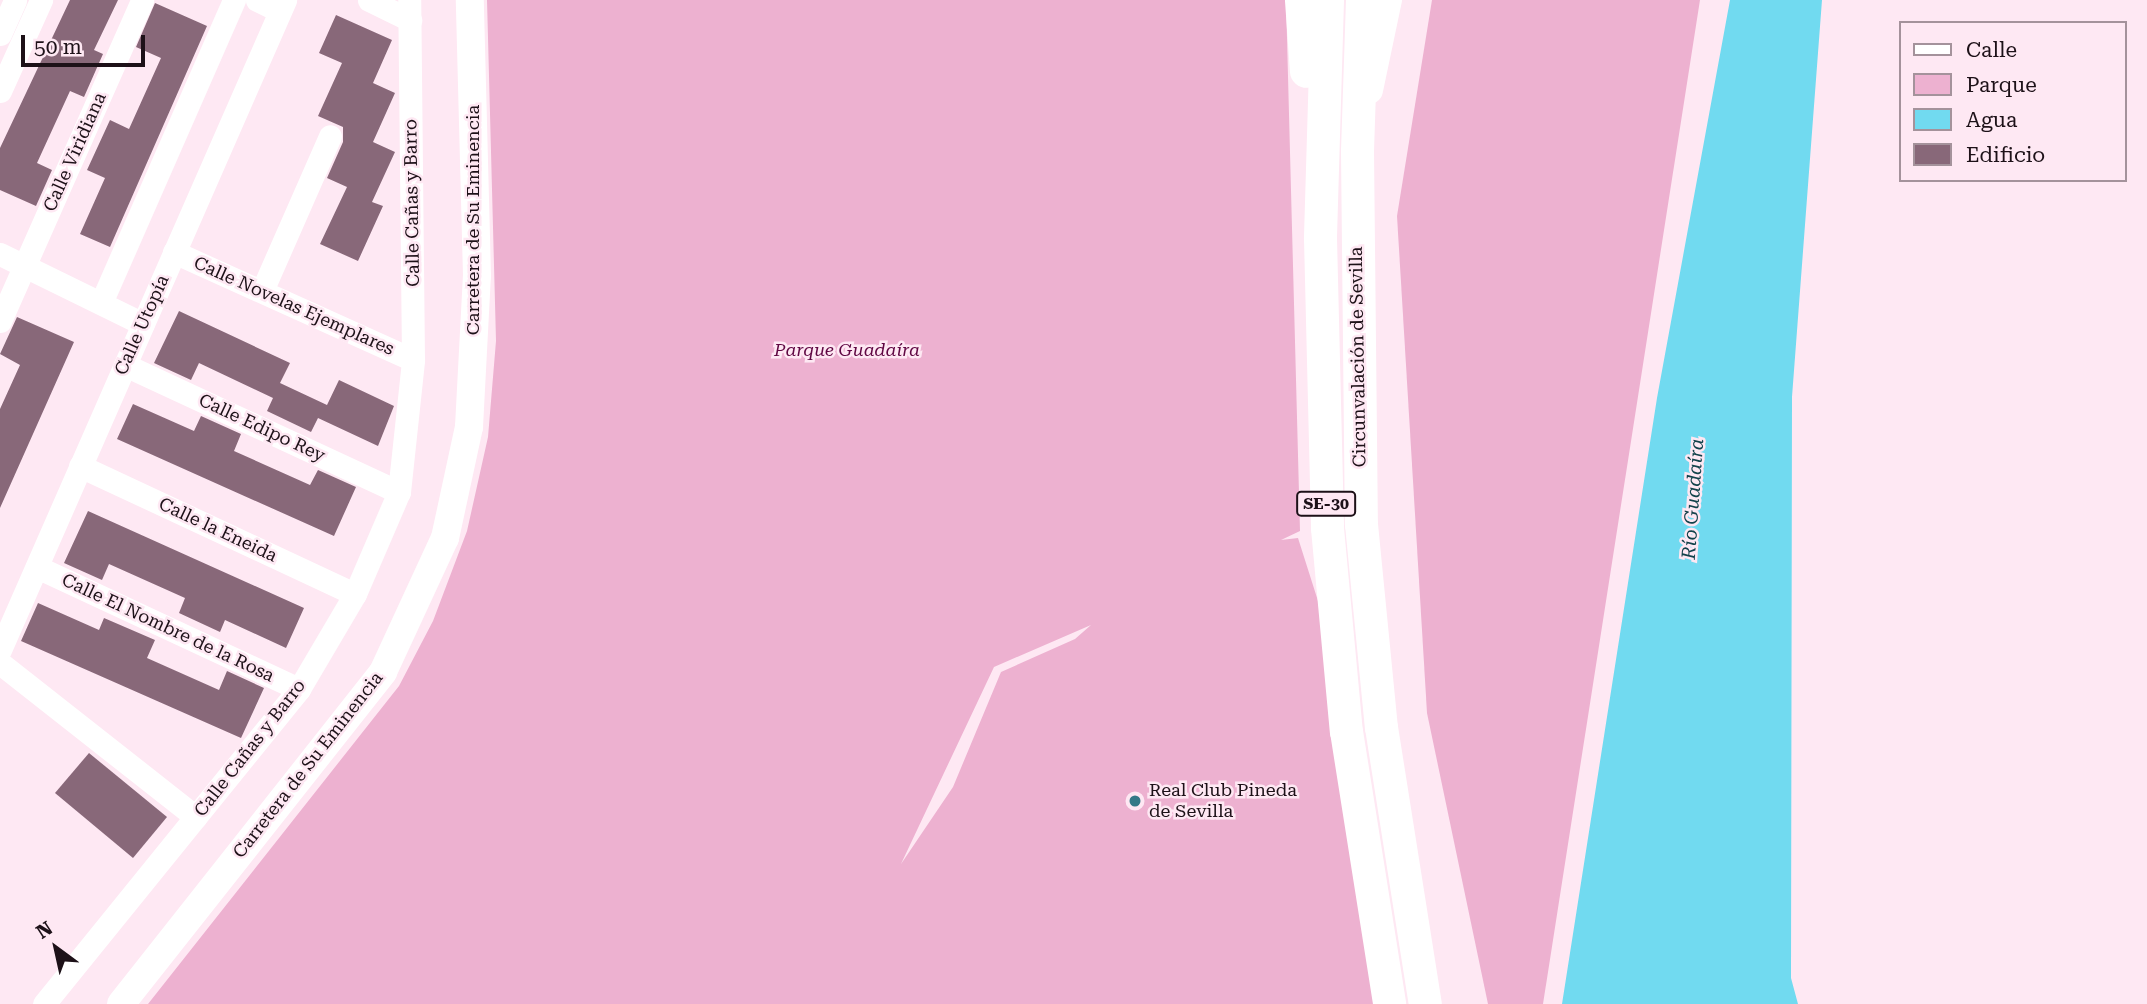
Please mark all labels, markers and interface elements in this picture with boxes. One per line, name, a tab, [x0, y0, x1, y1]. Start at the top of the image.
scale bar	[24, 21, 149, 65]
legend	[1898, 21, 2126, 182]
text: 50 m	[34, 35, 82, 59]
text: Calle	[1966, 38, 2017, 62]
text: Parque	[1966, 73, 2037, 97]
street label: Calle Viridiana	[39, 89, 111, 215]
street label: Carretera de Su Eminencia	[462, 105, 484, 335]
text: Agua	[1966, 108, 2017, 132]
street label: Calle Cañas y Barro	[400, 119, 424, 287]
text: Edificio	[1966, 143, 2045, 167]
street label: Circunvalación de Sevilla	[1345, 246, 1371, 468]
street label: Calle Novelas Ejemplares	[190, 252, 398, 360]
street label: Calle Utopía	[110, 272, 174, 378]
park label: Parque Guadaíra	[774, 339, 920, 361]
street label: Calle Edipo Rey	[195, 389, 329, 467]
water label: Río Guadaíra	[1677, 438, 1709, 560]
road number: SE-30	[1294, 491, 1358, 516]
street label: Calle la Eneida	[155, 493, 281, 567]
street label: Calle El Nombre de la Rosa	[58, 569, 278, 687]
street label: Carretera de Su Eminencia	[229, 668, 387, 862]
street label: Calle Cañas y Barro	[190, 675, 310, 821]
place label: Real Club Pineda de Sevilla	[1149, 780, 1297, 822]
marker: Real Club Pineda de Sevilla	[1127, 793, 1143, 809]
north arrow	[21, 913, 91, 983]
text: N	[32, 916, 57, 944]

